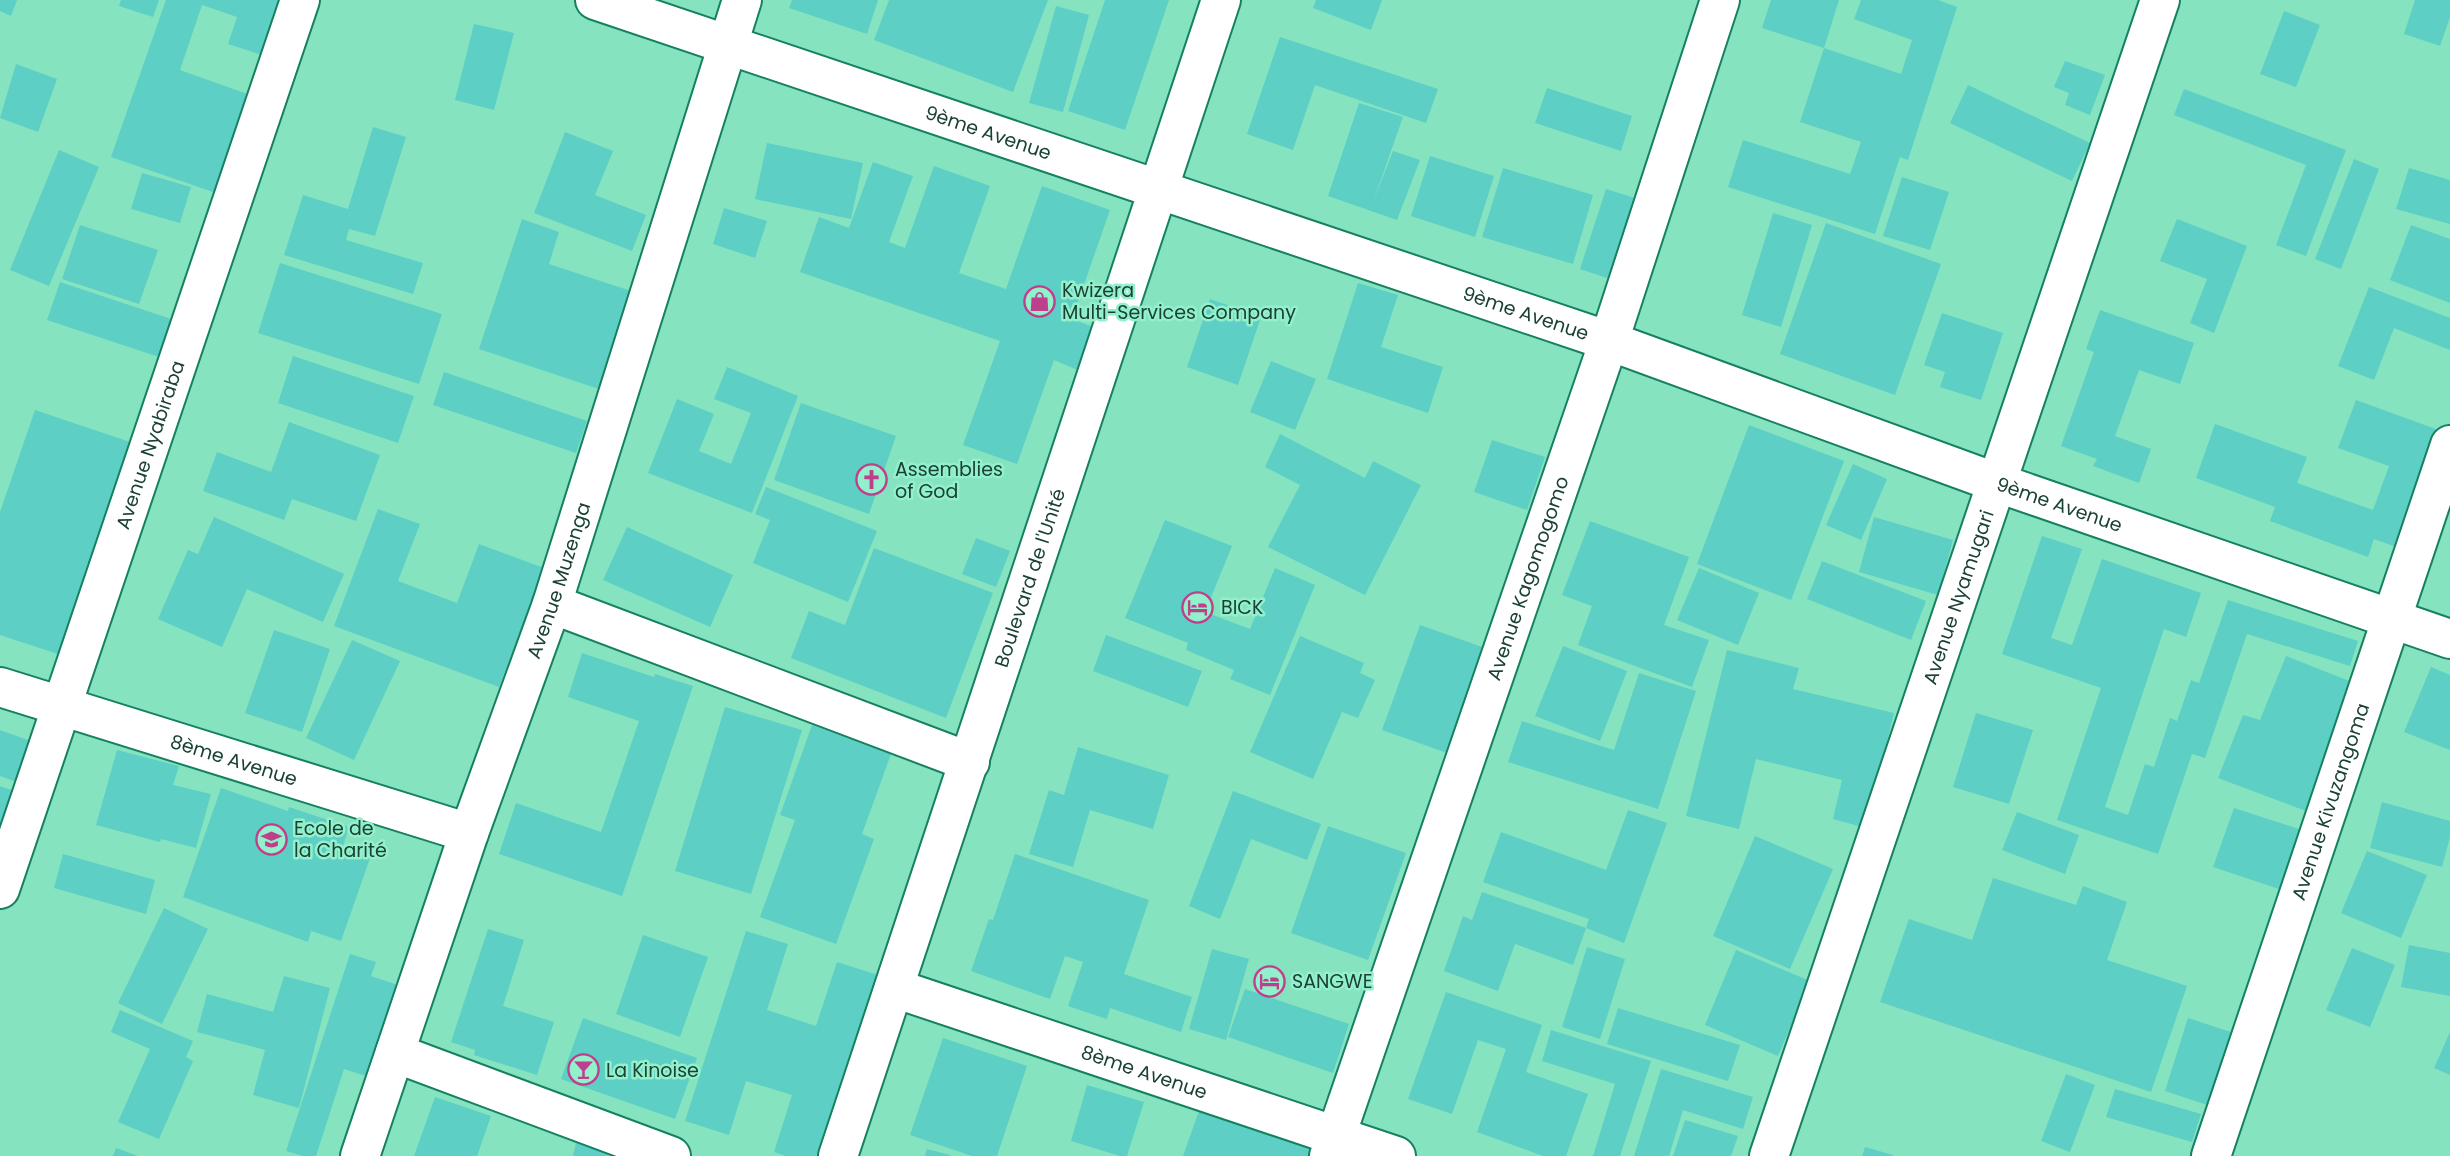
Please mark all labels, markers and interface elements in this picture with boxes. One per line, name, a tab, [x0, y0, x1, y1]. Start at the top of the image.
street label: 9ème Avenue	[922, 99, 1055, 167]
place label: Kwizera Multi-Services Company	[1062, 277, 1296, 326]
street label: 9ème Avenue	[1459, 280, 1592, 347]
shop icon: Kwizera Multi-Services Company	[1022, 284, 1056, 318]
street label: Avenue Nyabiraba	[109, 357, 191, 533]
place label: Assemblies of God	[895, 456, 1003, 505]
church icon: Assemblies of God	[855, 463, 889, 497]
street label: 9ème Avenue	[1993, 471, 2126, 539]
street label: Avenue Kagomogomo	[1480, 473, 1576, 684]
street label: Boulevard de l'Unité	[988, 485, 1072, 671]
street label: Avenue Muzenga	[520, 499, 597, 662]
street label: Avenue Nyamugari	[1916, 506, 2001, 688]
hotel icon: BICK	[1181, 590, 1215, 624]
place label: BICK	[1221, 594, 1263, 621]
street label: Avenue Kivuzangoma	[2285, 699, 2376, 904]
street label: 8ème Avenue	[167, 728, 301, 793]
place label: Ecole de la Charité	[294, 815, 387, 864]
school or university icon: Ecole de la Charité	[254, 822, 288, 856]
hotel icon: SANGWE	[1252, 964, 1286, 998]
place label: SANGWE	[1292, 968, 1372, 995]
street label: 8ème Avenue	[1078, 1039, 1211, 1106]
bar icon: La Kinoise	[566, 1053, 600, 1087]
place label: La Kinoise	[606, 1057, 699, 1084]

